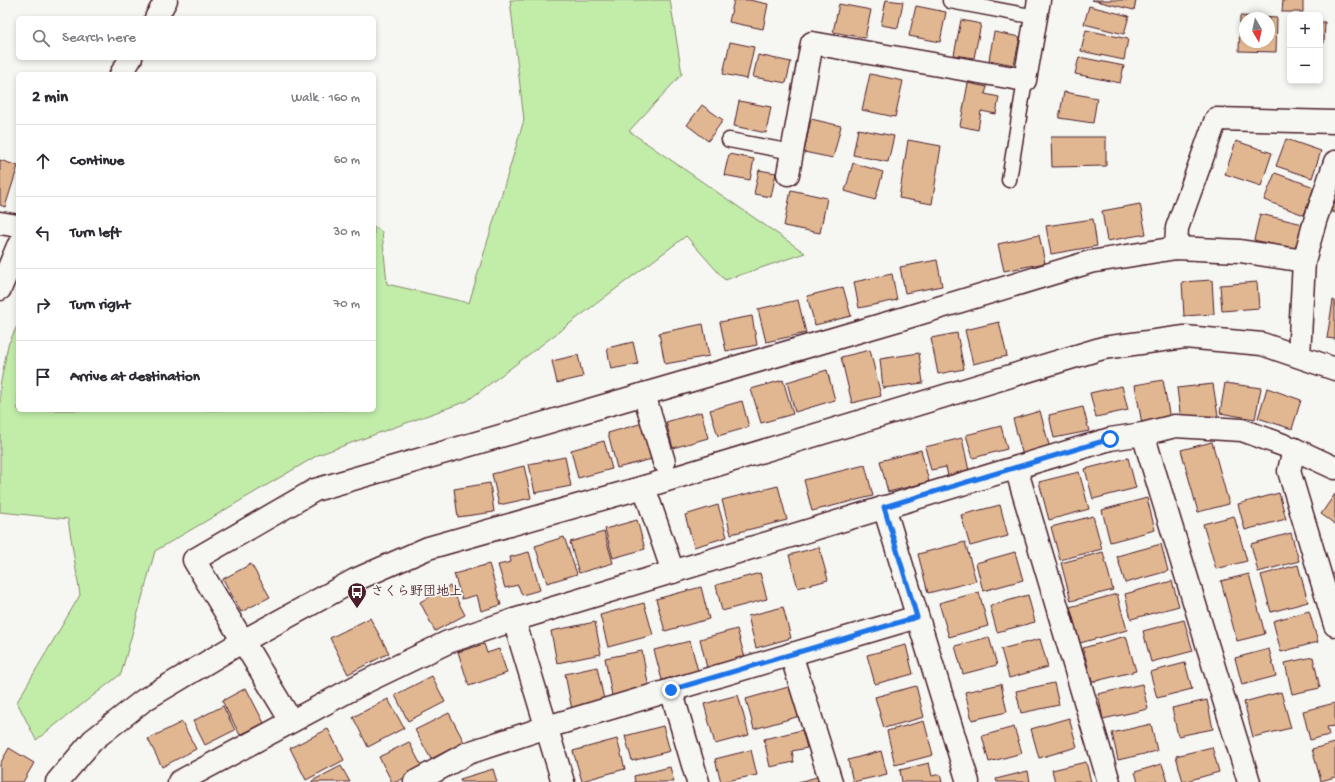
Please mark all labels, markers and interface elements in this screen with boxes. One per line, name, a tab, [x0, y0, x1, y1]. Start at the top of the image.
north arrow	[1239, 12, 1275, 48]
map controls	[1287, 12, 1323, 84]
button: +	[1287, 12, 1323, 48]
search box	[16, 16, 376, 60]
icon: search	[30, 27, 52, 49]
text: Search here	[62, 29, 136, 47]
button: −	[1287, 48, 1323, 84]
text: 2 min	[32, 88, 68, 108]
text: Walk · 160 m	[291, 91, 360, 106]
icon: ahead	[32, 150, 54, 172]
text: Continue	[70, 152, 124, 170]
text: 60 m	[334, 153, 360, 168]
icon: left	[32, 222, 54, 244]
text: Turn left	[70, 224, 121, 242]
text: 30 m	[334, 225, 360, 240]
icon: right	[32, 294, 54, 316]
text: Turn right	[70, 296, 130, 314]
text: 70 m	[334, 297, 360, 312]
icon: arrive	[32, 366, 54, 388]
text: Arrive at destination	[70, 368, 200, 386]
route start	[1101, 430, 1119, 448]
bus stop icon: さくら野団地上	[346, 581, 368, 609]
place label: さくら野団地上	[371, 584, 462, 600]
route end	[662, 681, 680, 699]

